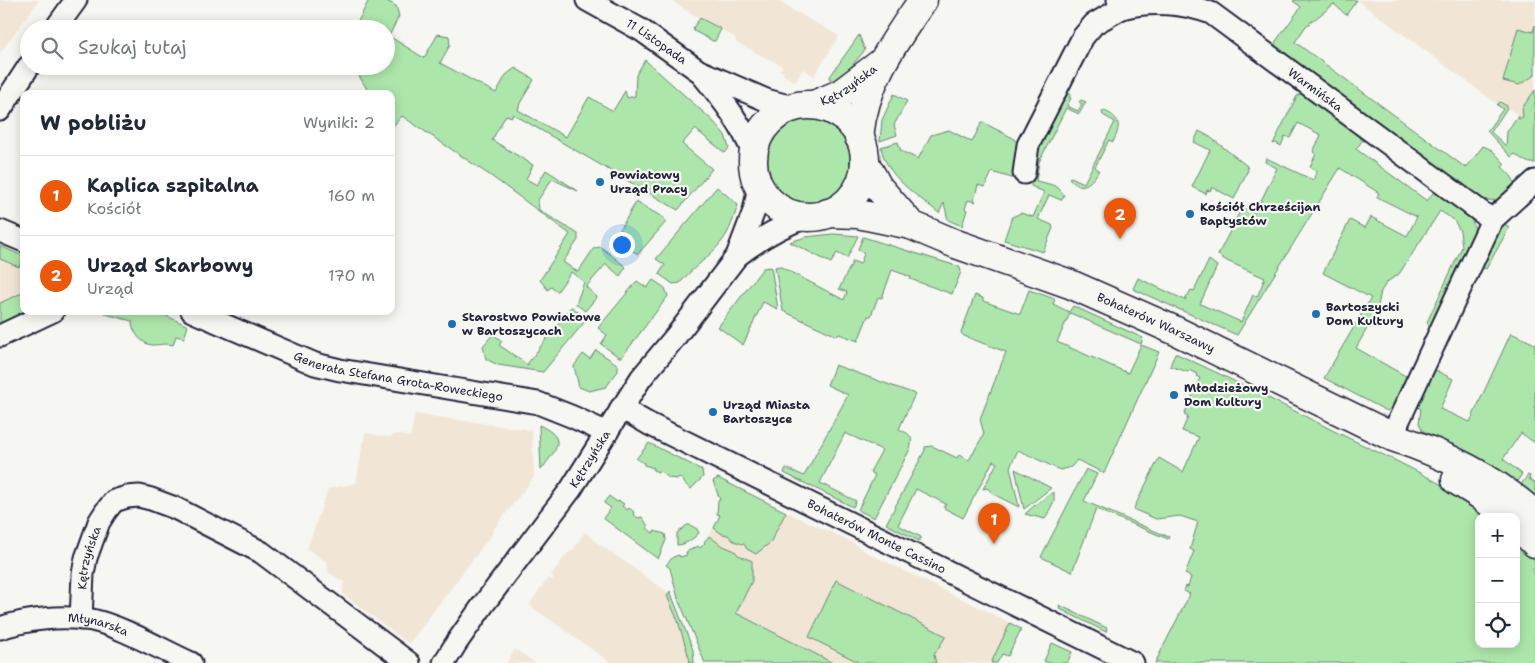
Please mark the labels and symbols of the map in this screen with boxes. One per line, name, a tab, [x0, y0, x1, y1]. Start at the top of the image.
street label: 11 Listopada	[623, 15, 690, 68]
street label: Kętrzyńska	[818, 61, 881, 109]
street label: Warmińska	[1285, 64, 1346, 116]
place label: Powiatowy Urząd Pracy	[610, 167, 688, 197]
marker: Powiatowy Urząd Pracy	[594, 176, 606, 188]
pin: 2	[1104, 198, 1136, 239]
place label: Kościół Chrześcijan Baptystów	[1200, 199, 1321, 229]
marker: Kościół Chrześcijan Baptystów	[1184, 208, 1196, 220]
your location	[609, 232, 635, 258]
street label: Bohaterów Warszawy	[1094, 289, 1217, 357]
place label: Bartoszycki Dom Kultury	[1326, 299, 1404, 329]
marker: Bartoszycki Dom Kultury	[1310, 308, 1322, 320]
place label: Starostwo Powiatowe w Bartoszycach	[462, 309, 601, 339]
marker: Starostwo Powiatowe w Bartoszycach	[446, 318, 458, 330]
street label: Generała Stefana Grota-Roweckiego	[291, 348, 504, 405]
place label: Młodzieżowy Dom Kultury	[1184, 380, 1268, 410]
marker: Młodzieżowy Dom Kultury	[1168, 389, 1180, 401]
place label: Urząd Miasta Bartoszyce	[723, 397, 811, 427]
marker: Urząd Miasta Bartoszyce	[707, 406, 719, 418]
street label: Kętrzyńska	[566, 427, 614, 491]
street label: Bohaterów Monte Cassino	[805, 495, 949, 577]
pin: 1	[978, 503, 1010, 544]
street label: Kętrzyńska	[74, 524, 105, 590]
street label: Młynarska	[67, 610, 131, 640]

